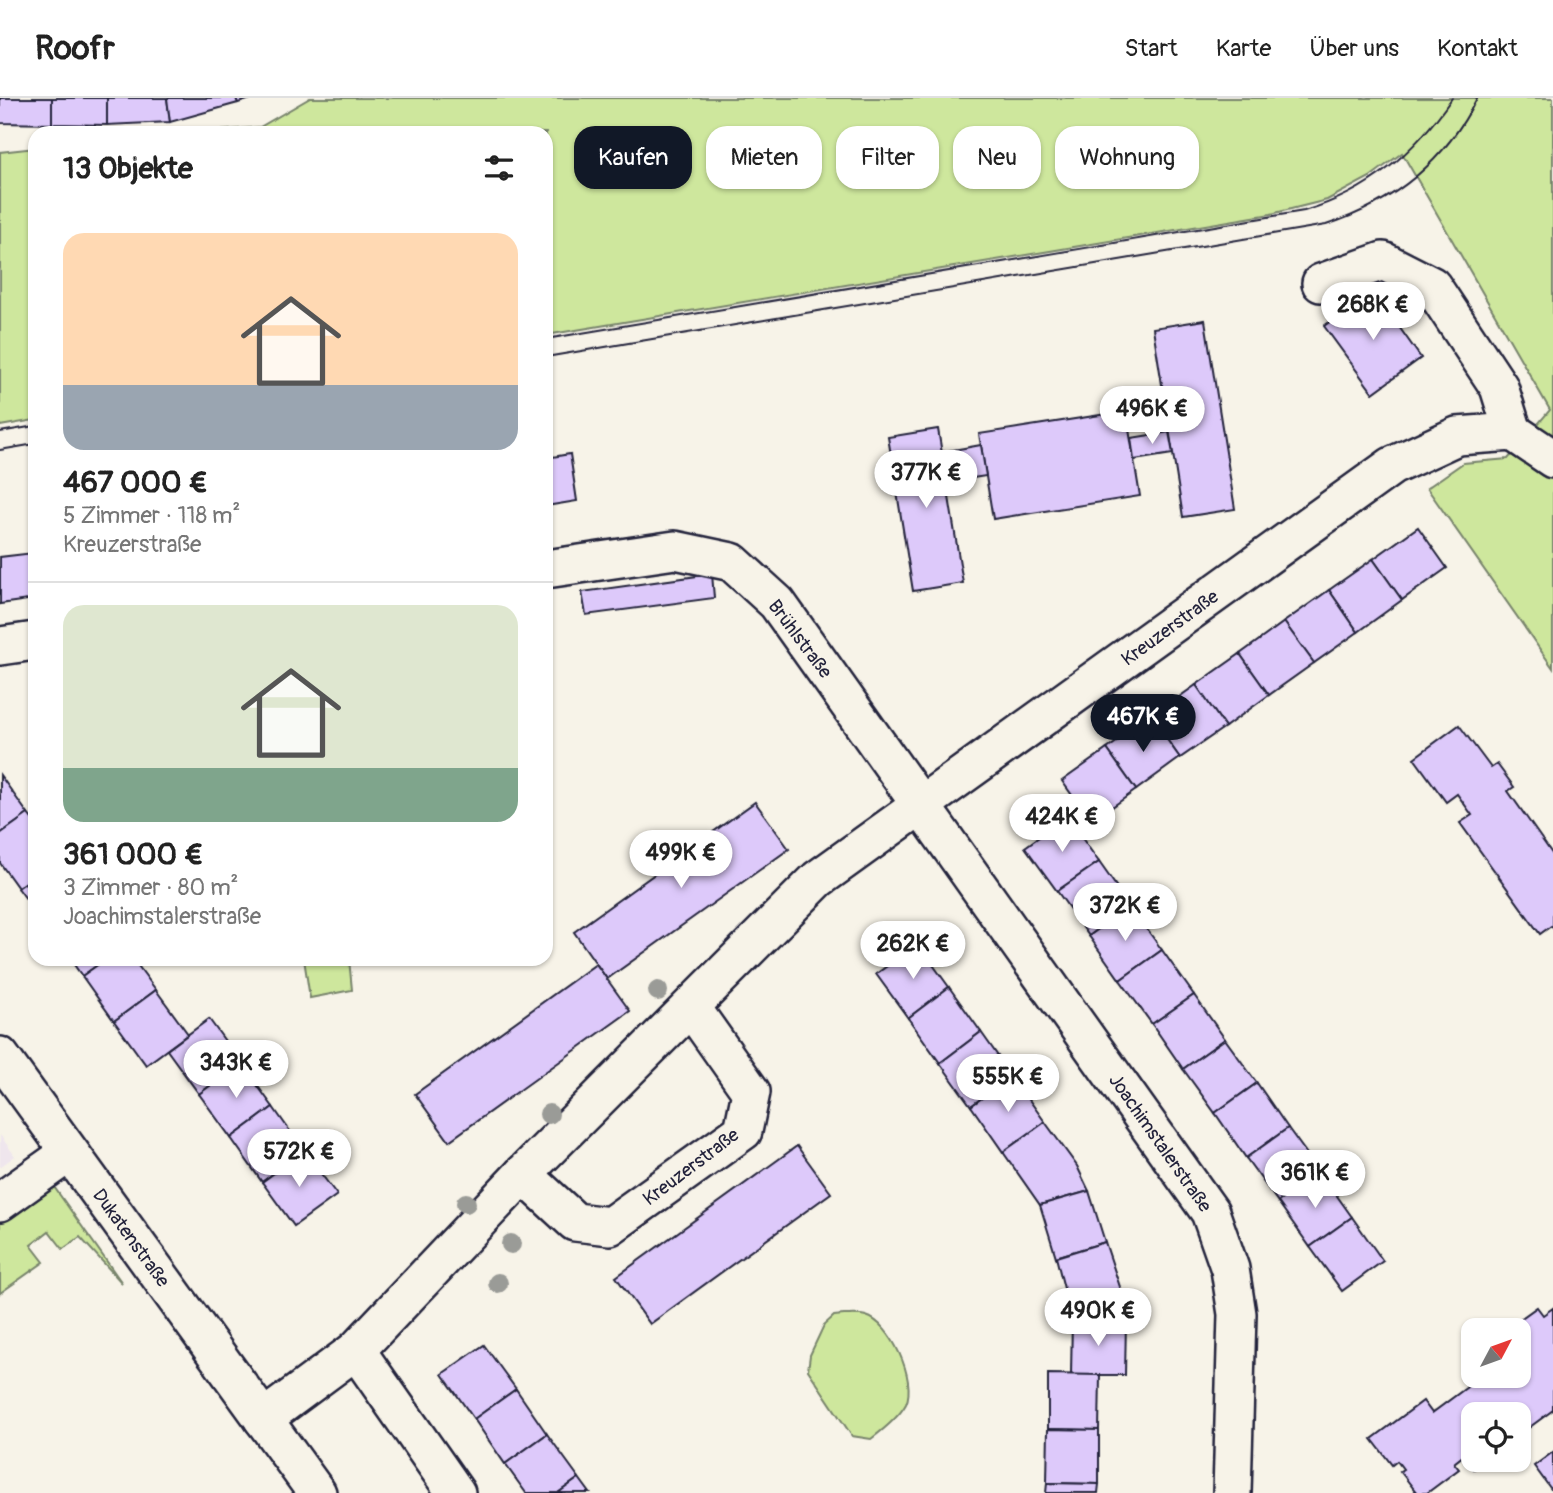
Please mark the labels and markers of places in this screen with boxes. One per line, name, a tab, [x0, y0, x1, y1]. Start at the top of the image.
pin: 268K €	[1316, 282, 1430, 342]
pin: 496K €	[1095, 386, 1209, 446]
pin: 377K €	[869, 450, 983, 510]
pin: 467K €	[1086, 694, 1200, 754]
pin: 424K €	[1005, 794, 1119, 854]
pin: 499K €	[624, 830, 738, 890]
pin: 372K €	[1068, 884, 1182, 943]
pin: 262K €	[856, 922, 970, 981]
pin: 343K €	[179, 1040, 293, 1100]
pin: 555K €	[951, 1054, 1065, 1114]
pin: 572K €	[242, 1130, 356, 1189]
pin: 361K €	[1258, 1150, 1372, 1210]
pin: 490K €	[1041, 1288, 1155, 1348]

